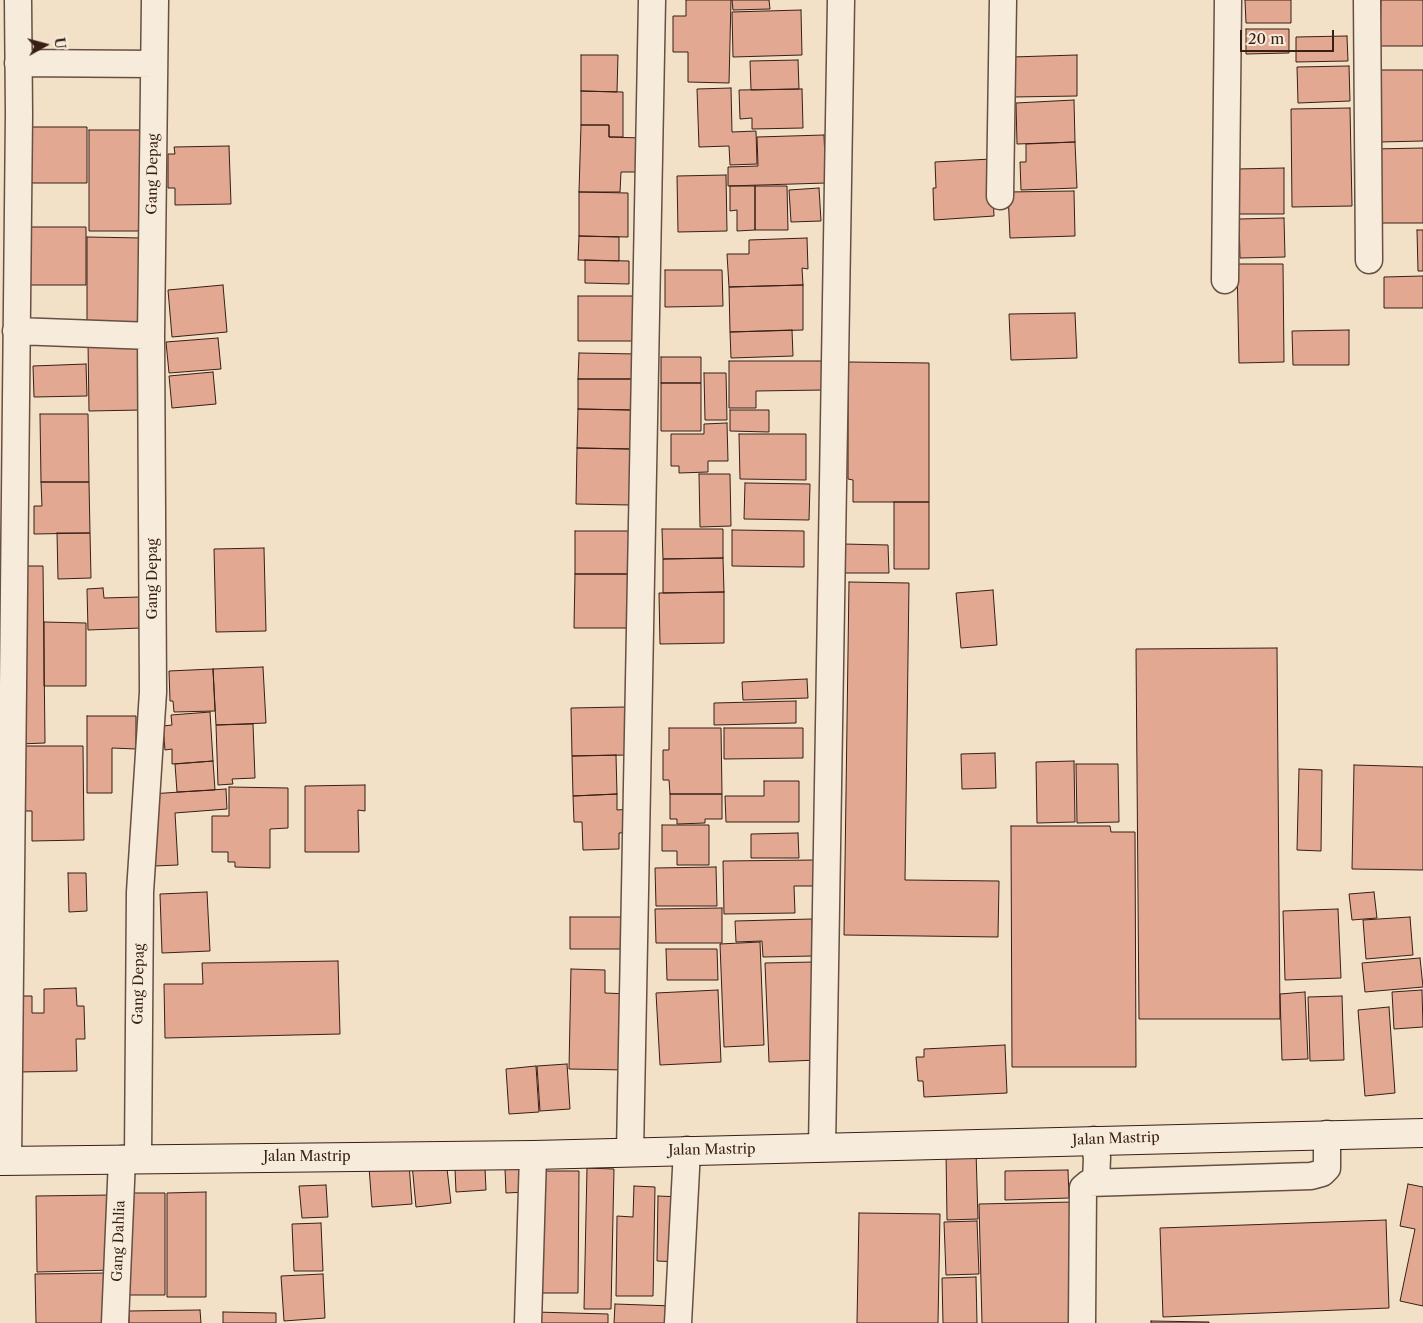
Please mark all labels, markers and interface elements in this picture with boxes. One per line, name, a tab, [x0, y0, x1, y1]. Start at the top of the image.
north arrow	[20, 20, 70, 70]
scale bar	[1243, 20, 1337, 52]
text: 20 m	[1248, 29, 1284, 48]
text: U	[50, 36, 70, 50]
street label: Gang Depag	[144, 133, 162, 215]
street label: Gang Depag	[145, 538, 161, 620]
street label: Gang Depag	[130, 943, 148, 1025]
street label: Jalan Mastrip	[1072, 1129, 1160, 1149]
street label: Jalan Mastrip	[668, 1141, 756, 1159]
street label: Jalan Mastrip	[263, 1149, 351, 1165]
street label: Gang Dahlia	[109, 1200, 129, 1282]

